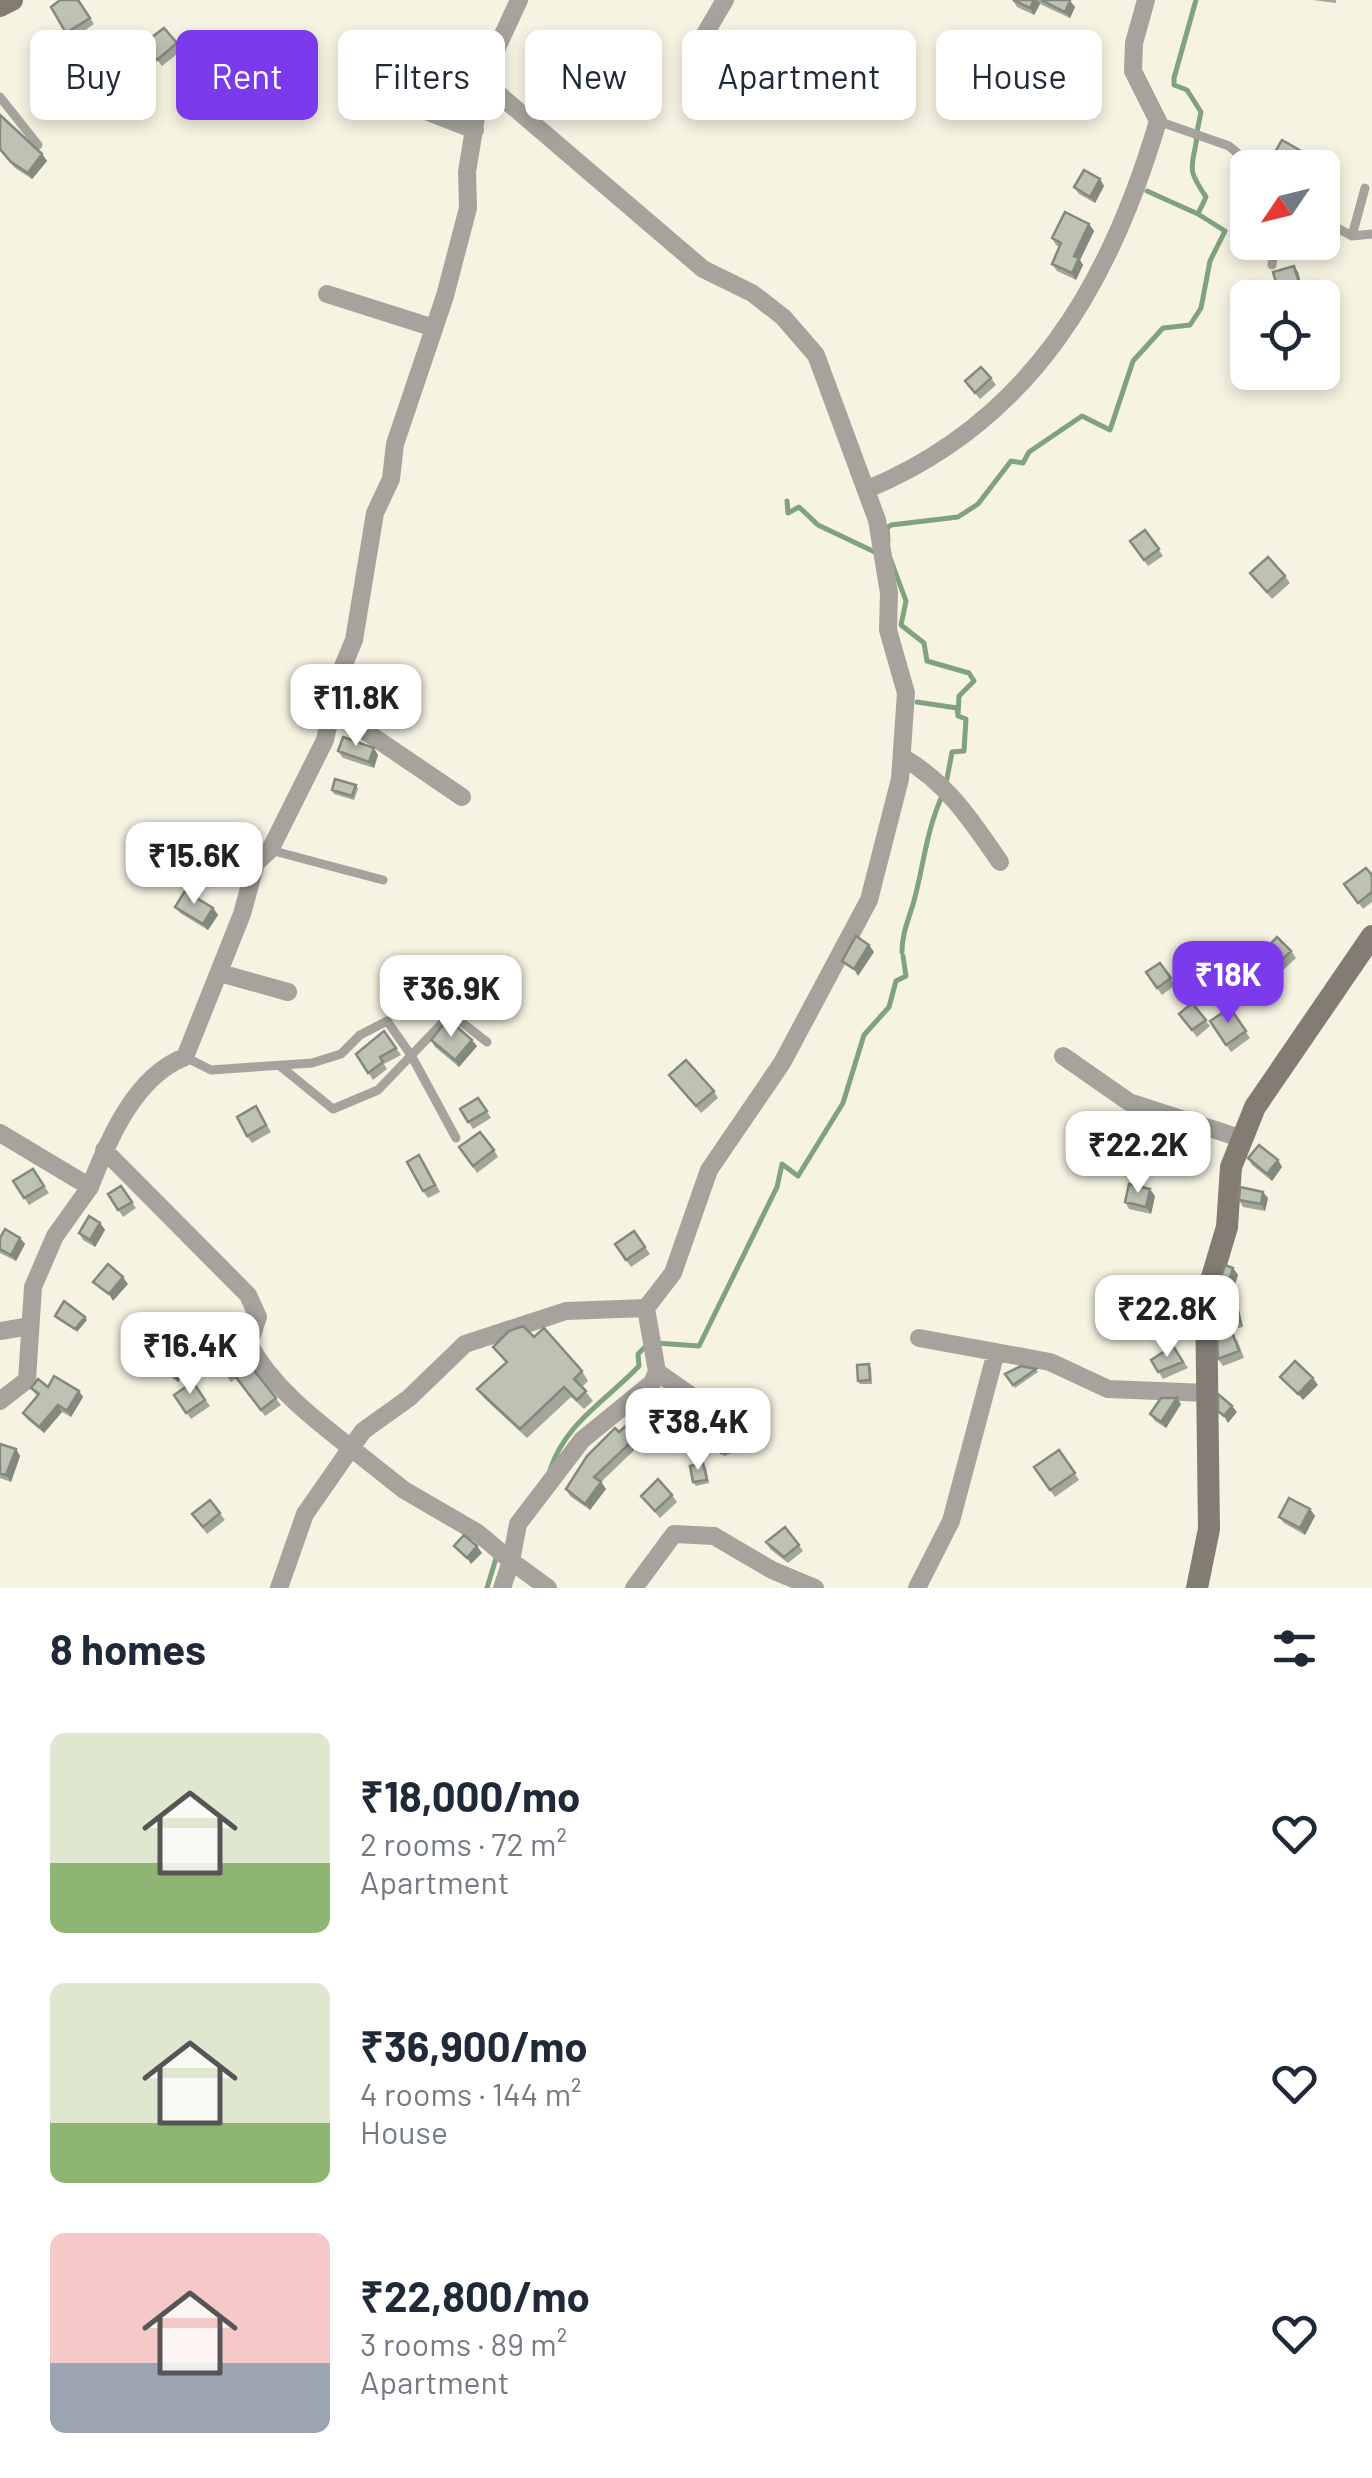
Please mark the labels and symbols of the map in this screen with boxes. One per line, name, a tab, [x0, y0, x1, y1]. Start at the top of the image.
north arrow	[1230, 150, 1340, 260]
pin: ₹11.8K	[275, 664, 437, 749]
pin: ₹15.6K	[113, 822, 275, 907]
pin: ₹18K	[1169, 941, 1287, 1026]
pin: ₹36.9K	[370, 955, 532, 1040]
pin: ₹22.2K	[1057, 1111, 1219, 1196]
pin: ₹22.8K	[1086, 1275, 1248, 1360]
pin: ₹16.4K	[109, 1312, 271, 1397]
pin: ₹38.4K	[617, 1388, 779, 1473]

